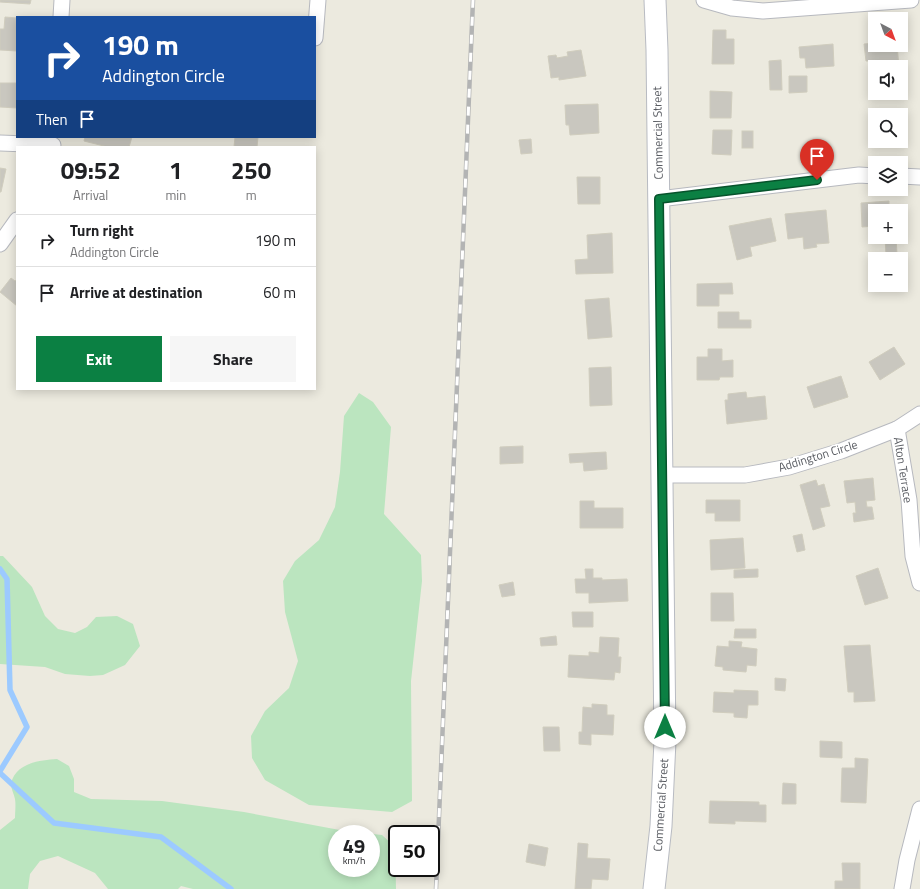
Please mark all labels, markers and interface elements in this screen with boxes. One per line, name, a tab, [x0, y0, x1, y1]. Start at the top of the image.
north arrow	[868, 12, 908, 52]
map controls	[868, 12, 908, 292]
text: 190 m	[102, 23, 179, 66]
icon: right	[36, 32, 88, 84]
button: sound	[868, 60, 908, 100]
text: Addington Circle	[102, 62, 225, 89]
street label: Commercial Street	[647, 86, 668, 180]
text: Then	[36, 108, 68, 131]
icon: arrive	[76, 108, 98, 130]
button: search	[868, 108, 908, 148]
pin	[800, 139, 834, 180]
icon: arrive	[806, 145, 828, 167]
text: 09:52	[61, 152, 121, 188]
text: 1	[169, 152, 183, 188]
text: 250	[231, 152, 271, 188]
button: layers	[868, 156, 908, 196]
text: Arrival	[73, 185, 108, 205]
text: min	[165, 185, 186, 205]
text: m	[246, 185, 257, 205]
button: +	[868, 204, 908, 244]
text: Turn right	[70, 219, 134, 242]
text: 190 m	[255, 229, 296, 252]
icon: right	[36, 230, 58, 252]
text: Addington Circle	[70, 242, 159, 262]
button: −	[868, 252, 908, 292]
text: Arrive at destination	[70, 281, 203, 304]
text: 60 m	[263, 281, 296, 304]
icon: arrive	[36, 282, 58, 304]
button: Exit	[36, 336, 162, 382]
button: Share	[170, 336, 296, 382]
street label: Addington Circle	[776, 434, 860, 477]
street label: Alton Terrace	[889, 436, 918, 504]
position arrow	[644, 706, 686, 748]
street label: Commercial Street	[648, 757, 673, 852]
speed limit sign: 50	[388, 825, 440, 877]
text: 49	[343, 830, 365, 861]
text: km/h	[343, 853, 365, 868]

